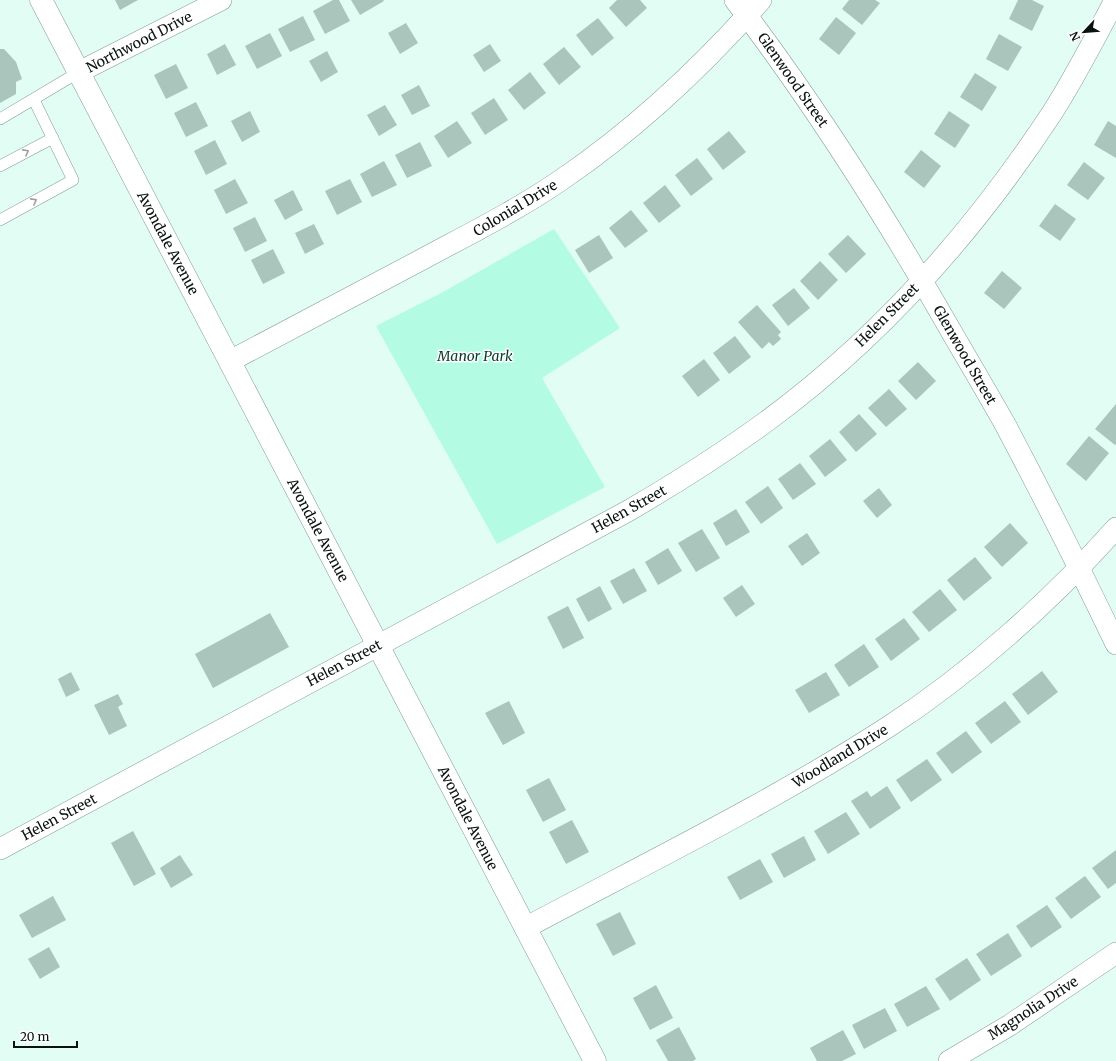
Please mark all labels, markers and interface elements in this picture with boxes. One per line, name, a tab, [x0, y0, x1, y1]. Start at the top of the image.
street label: Northwood Drive	[83, 8, 195, 76]
north arrow	[1064, 12, 1104, 52]
street label: Glenwood Street	[754, 29, 833, 131]
text: N	[1067, 29, 1083, 43]
one-way arrow	[22, 149, 29, 157]
street label: Colonial Drive	[470, 176, 560, 240]
street label: Avondale Avenue	[133, 187, 203, 298]
one-way arrow	[30, 199, 37, 206]
street label: Helen Street	[851, 279, 923, 351]
street label: Glenwood Street	[929, 302, 1001, 408]
park label: Manor Park	[436, 347, 513, 365]
street label: Avondale Avenue	[283, 474, 353, 585]
street label: Helen Street	[589, 481, 670, 537]
street label: Helen Street	[303, 635, 385, 690]
street label: Woodland Drive	[788, 720, 891, 792]
street label: Avondale Avenue	[434, 762, 502, 873]
street label: Helen Street	[18, 789, 100, 844]
street label: Magnolia Drive	[985, 972, 1081, 1044]
scale bar	[14, 1023, 77, 1049]
text: 20 m	[20, 1029, 49, 1044]

